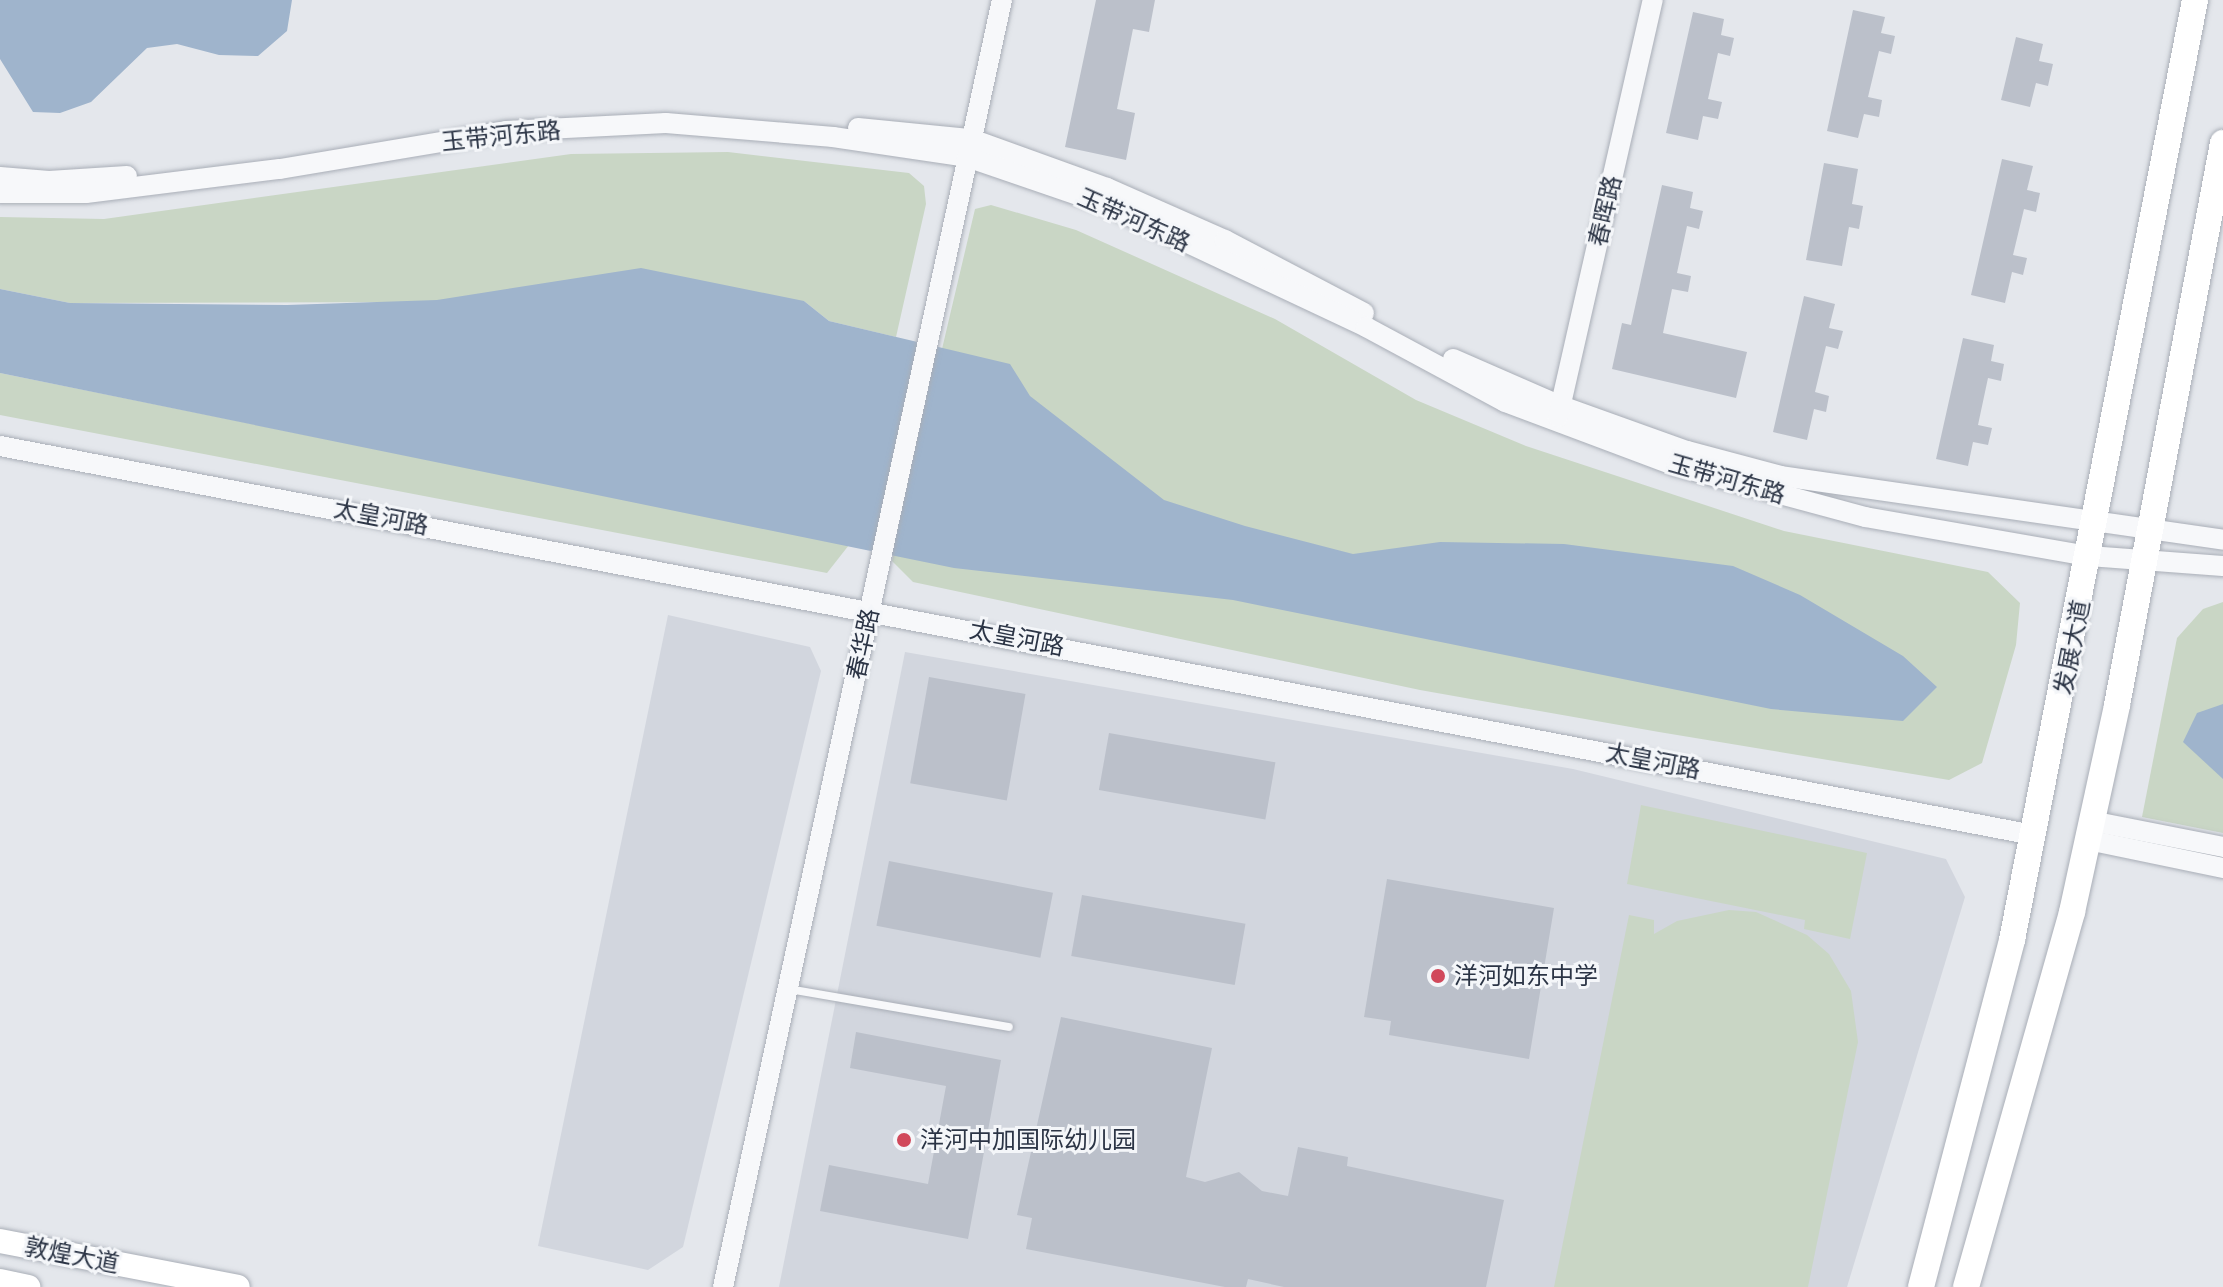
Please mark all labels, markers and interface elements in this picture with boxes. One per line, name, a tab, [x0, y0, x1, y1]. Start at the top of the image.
street label: 玉带河东路	[440, 115, 562, 157]
street label: 春晖路	[1583, 173, 1627, 249]
street label: 玉带河东路	[1073, 182, 1195, 258]
street label: 玉带河东路	[1665, 449, 1789, 509]
street label: 太皇河路	[331, 494, 431, 540]
street label: 发展大道	[2049, 597, 2095, 697]
street label: 春华路	[841, 606, 885, 682]
street label: 太皇河路	[967, 615, 1067, 661]
street label: 太皇河路	[1603, 738, 1703, 784]
place label: 洋河如东中学	[1454, 962, 1598, 990]
marker: 洋河如东中学	[1429, 967, 1447, 985]
place label: 洋河中加国际幼儿园	[920, 1126, 1136, 1154]
marker: 洋河中加国际幼儿园	[895, 1131, 913, 1149]
street label: 敦煌大道	[22, 1232, 122, 1278]

